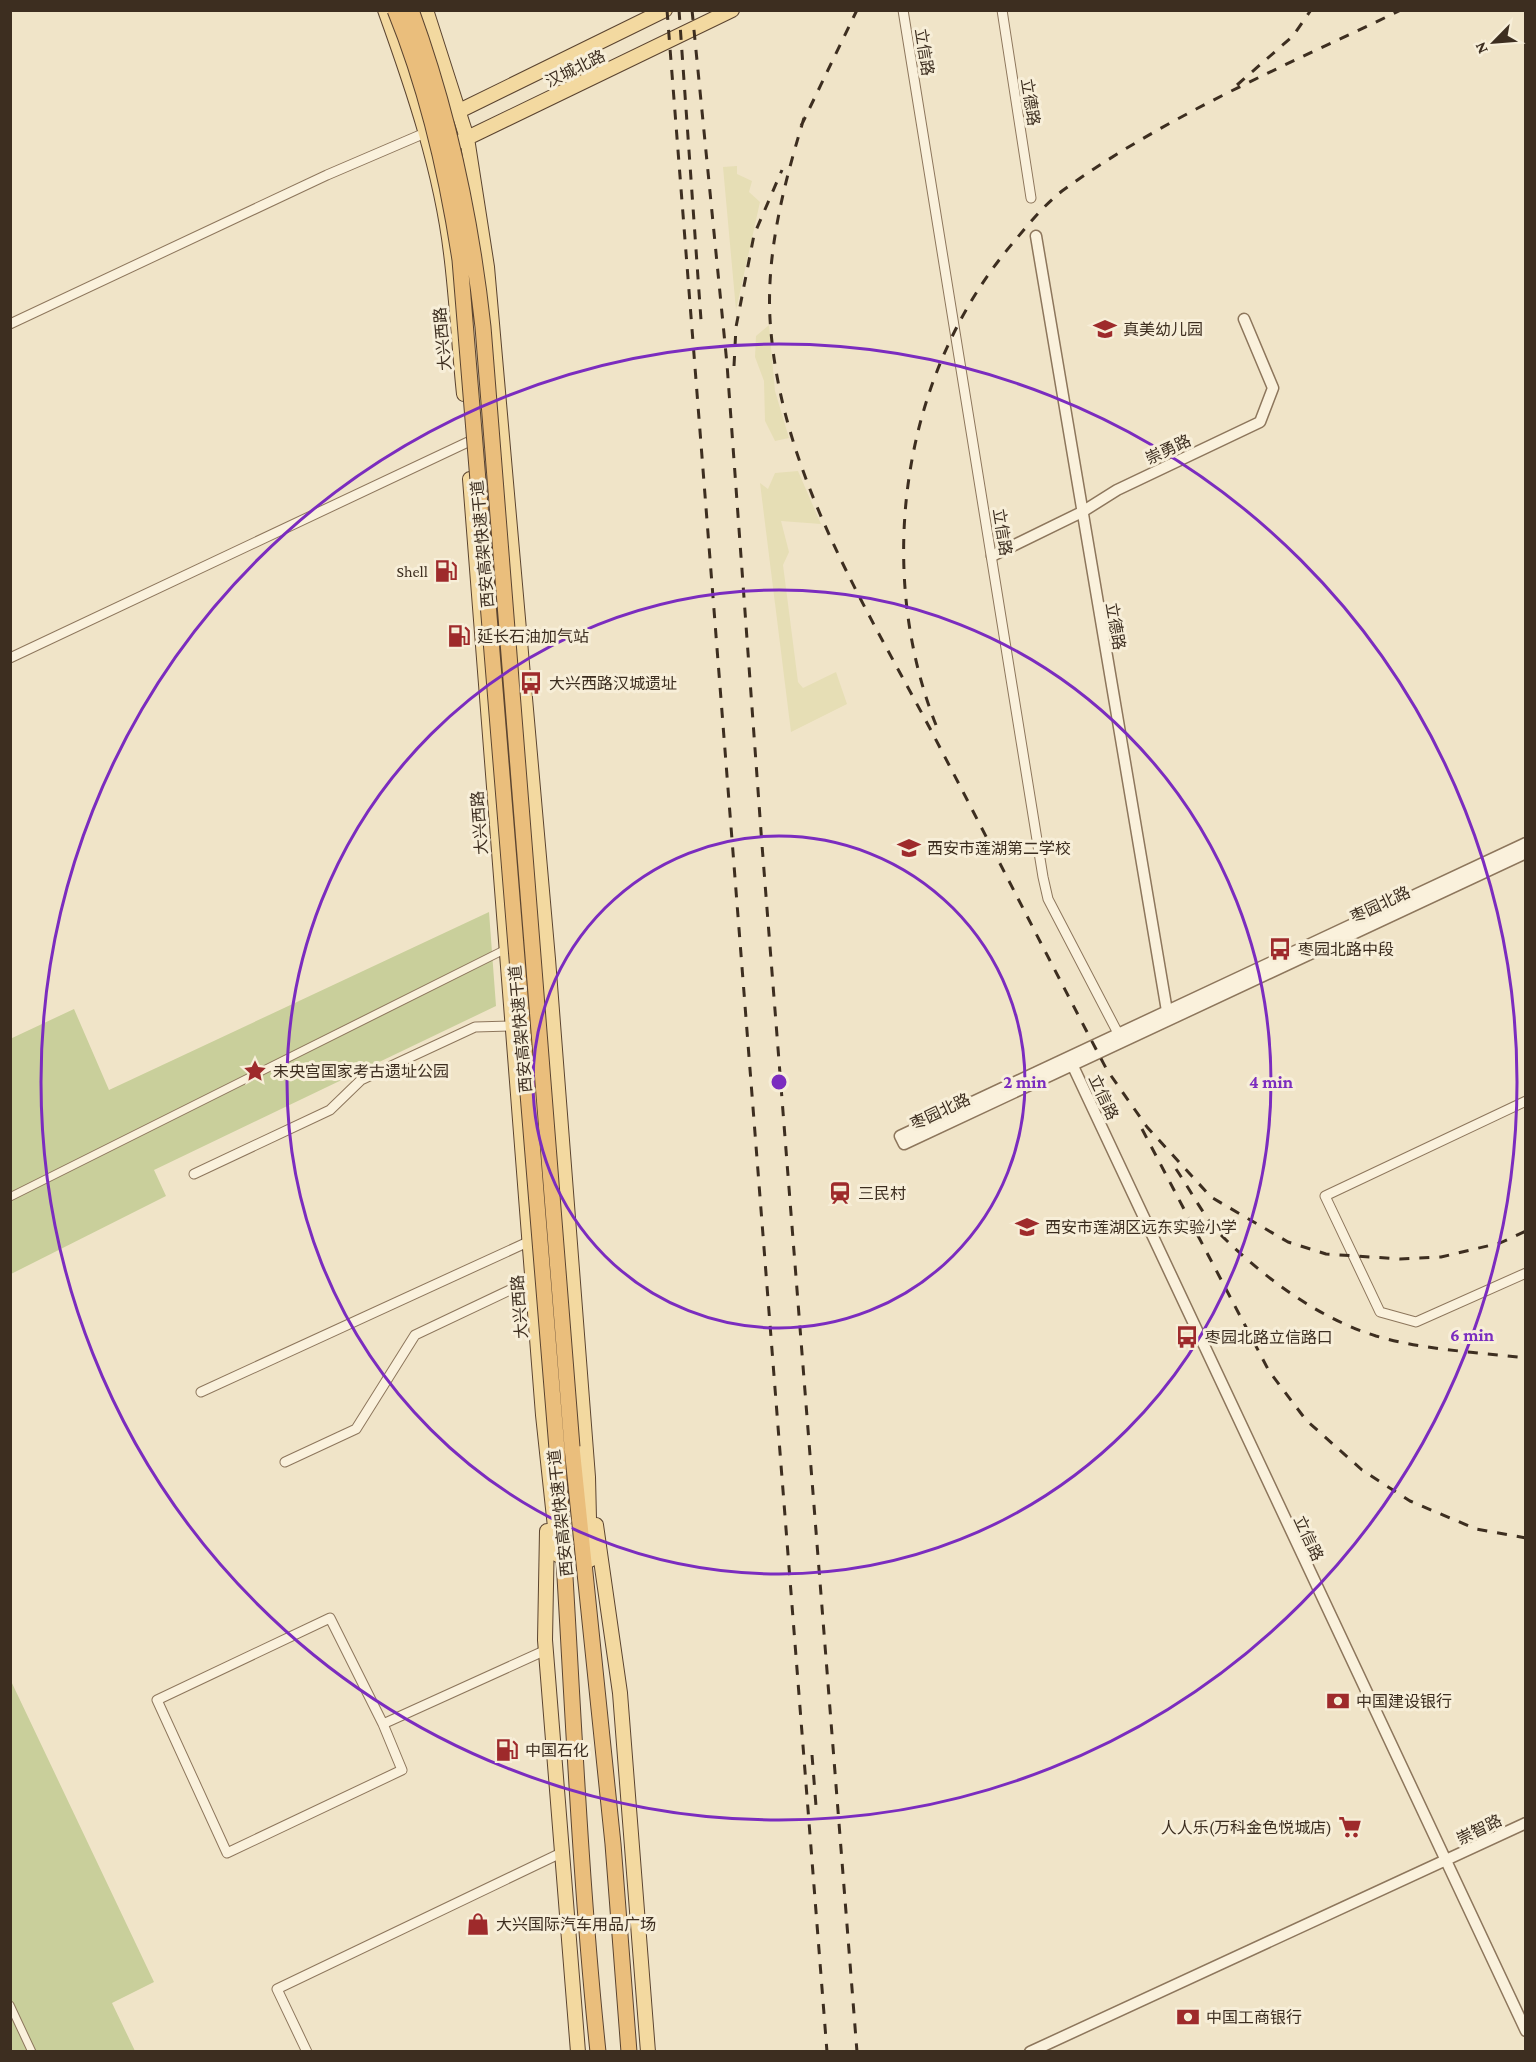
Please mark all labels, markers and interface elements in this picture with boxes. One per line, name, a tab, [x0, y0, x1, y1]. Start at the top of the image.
north arrow	[1464, 12, 1524, 72]
street label: 立信路	[912, 27, 937, 77]
text: N	[1471, 40, 1491, 57]
street label: 汉城北路	[543, 47, 608, 90]
street label: 立德路	[1018, 77, 1043, 127]
street label: 大兴西路	[431, 306, 454, 372]
school or university icon: 真美幼儿园	[1092, 316, 1118, 342]
place label: 真美幼儿园	[1123, 321, 1203, 338]
street label: 崇勇路	[1143, 432, 1194, 467]
street label: 西安高架快速干道	[468, 479, 497, 608]
street label: 立信路	[990, 507, 1015, 557]
fuel station icon: Shell	[433, 558, 459, 584]
place label: Shell	[396, 563, 428, 580]
street label: 立德路	[1103, 601, 1128, 651]
fuel station icon: 延长石油加气站	[446, 623, 472, 649]
place label: 延长石油加气站	[477, 628, 589, 645]
bus stop icon: 大兴西路汉城遗址	[518, 670, 544, 696]
place label: 大兴西路汉城遗址	[549, 675, 677, 692]
street label: 大兴西路	[469, 790, 490, 855]
school or university icon: 西安市莲湖第二学校	[896, 835, 922, 861]
place label: 西安市莲湖第二学校	[927, 840, 1071, 857]
street label: 枣园北路	[1348, 883, 1413, 926]
bus stop icon: 枣园北路中段	[1267, 936, 1293, 962]
place label: 枣园北路中段	[1298, 941, 1394, 958]
street label: 西安高架快速干道	[506, 964, 535, 1093]
place icon: 未央宫国家考古遗址公园	[242, 1058, 268, 1084]
place label: 未央宫国家考古遗址公园	[273, 1063, 449, 1080]
centre of rings	[769, 1072, 789, 1092]
text: 2 min	[1003, 1072, 1047, 1092]
street label: 立信路	[1086, 1072, 1121, 1123]
text: 4 min	[1249, 1072, 1294, 1092]
street label: 枣园北路	[908, 1090, 973, 1133]
station icon: 三民村	[827, 1180, 853, 1206]
place label: 三民村	[858, 1185, 906, 1202]
school or university icon: 西安市莲湖区远东实验小学	[1014, 1214, 1040, 1240]
place label: 西安市莲湖区远东实验小学	[1045, 1219, 1237, 1236]
street label: 大兴西路	[509, 1274, 530, 1339]
bus stop icon: 枣园北路立信路口	[1174, 1324, 1200, 1350]
text: 6 min	[1450, 1325, 1495, 1345]
place label: 枣园北路立信路口	[1205, 1329, 1333, 1346]
street label: 西安高架快速干道	[545, 1448, 576, 1577]
street label: 立信路	[1291, 1513, 1326, 1564]
bank icon: 中国建设银行	[1325, 1688, 1351, 1714]
place label: 中国建设银行	[1356, 1693, 1452, 1710]
fuel station icon: 中国石化	[494, 1737, 520, 1763]
place label: 中国石化	[525, 1742, 589, 1759]
street label: 崇智路	[1454, 1811, 1505, 1848]
supermarket icon: 人人乐(万科金色悦城店)	[1337, 1814, 1363, 1840]
place label: 人人乐(万科金色悦城店)	[1161, 1819, 1332, 1837]
shop icon: 大兴国际汽车用品广场	[465, 1911, 491, 1937]
place label: 大兴国际汽车用品广场	[496, 1916, 656, 1933]
bank icon: 中国工商银行	[1175, 2004, 1201, 2030]
place label: 中国工商银行	[1206, 2009, 1302, 2026]

